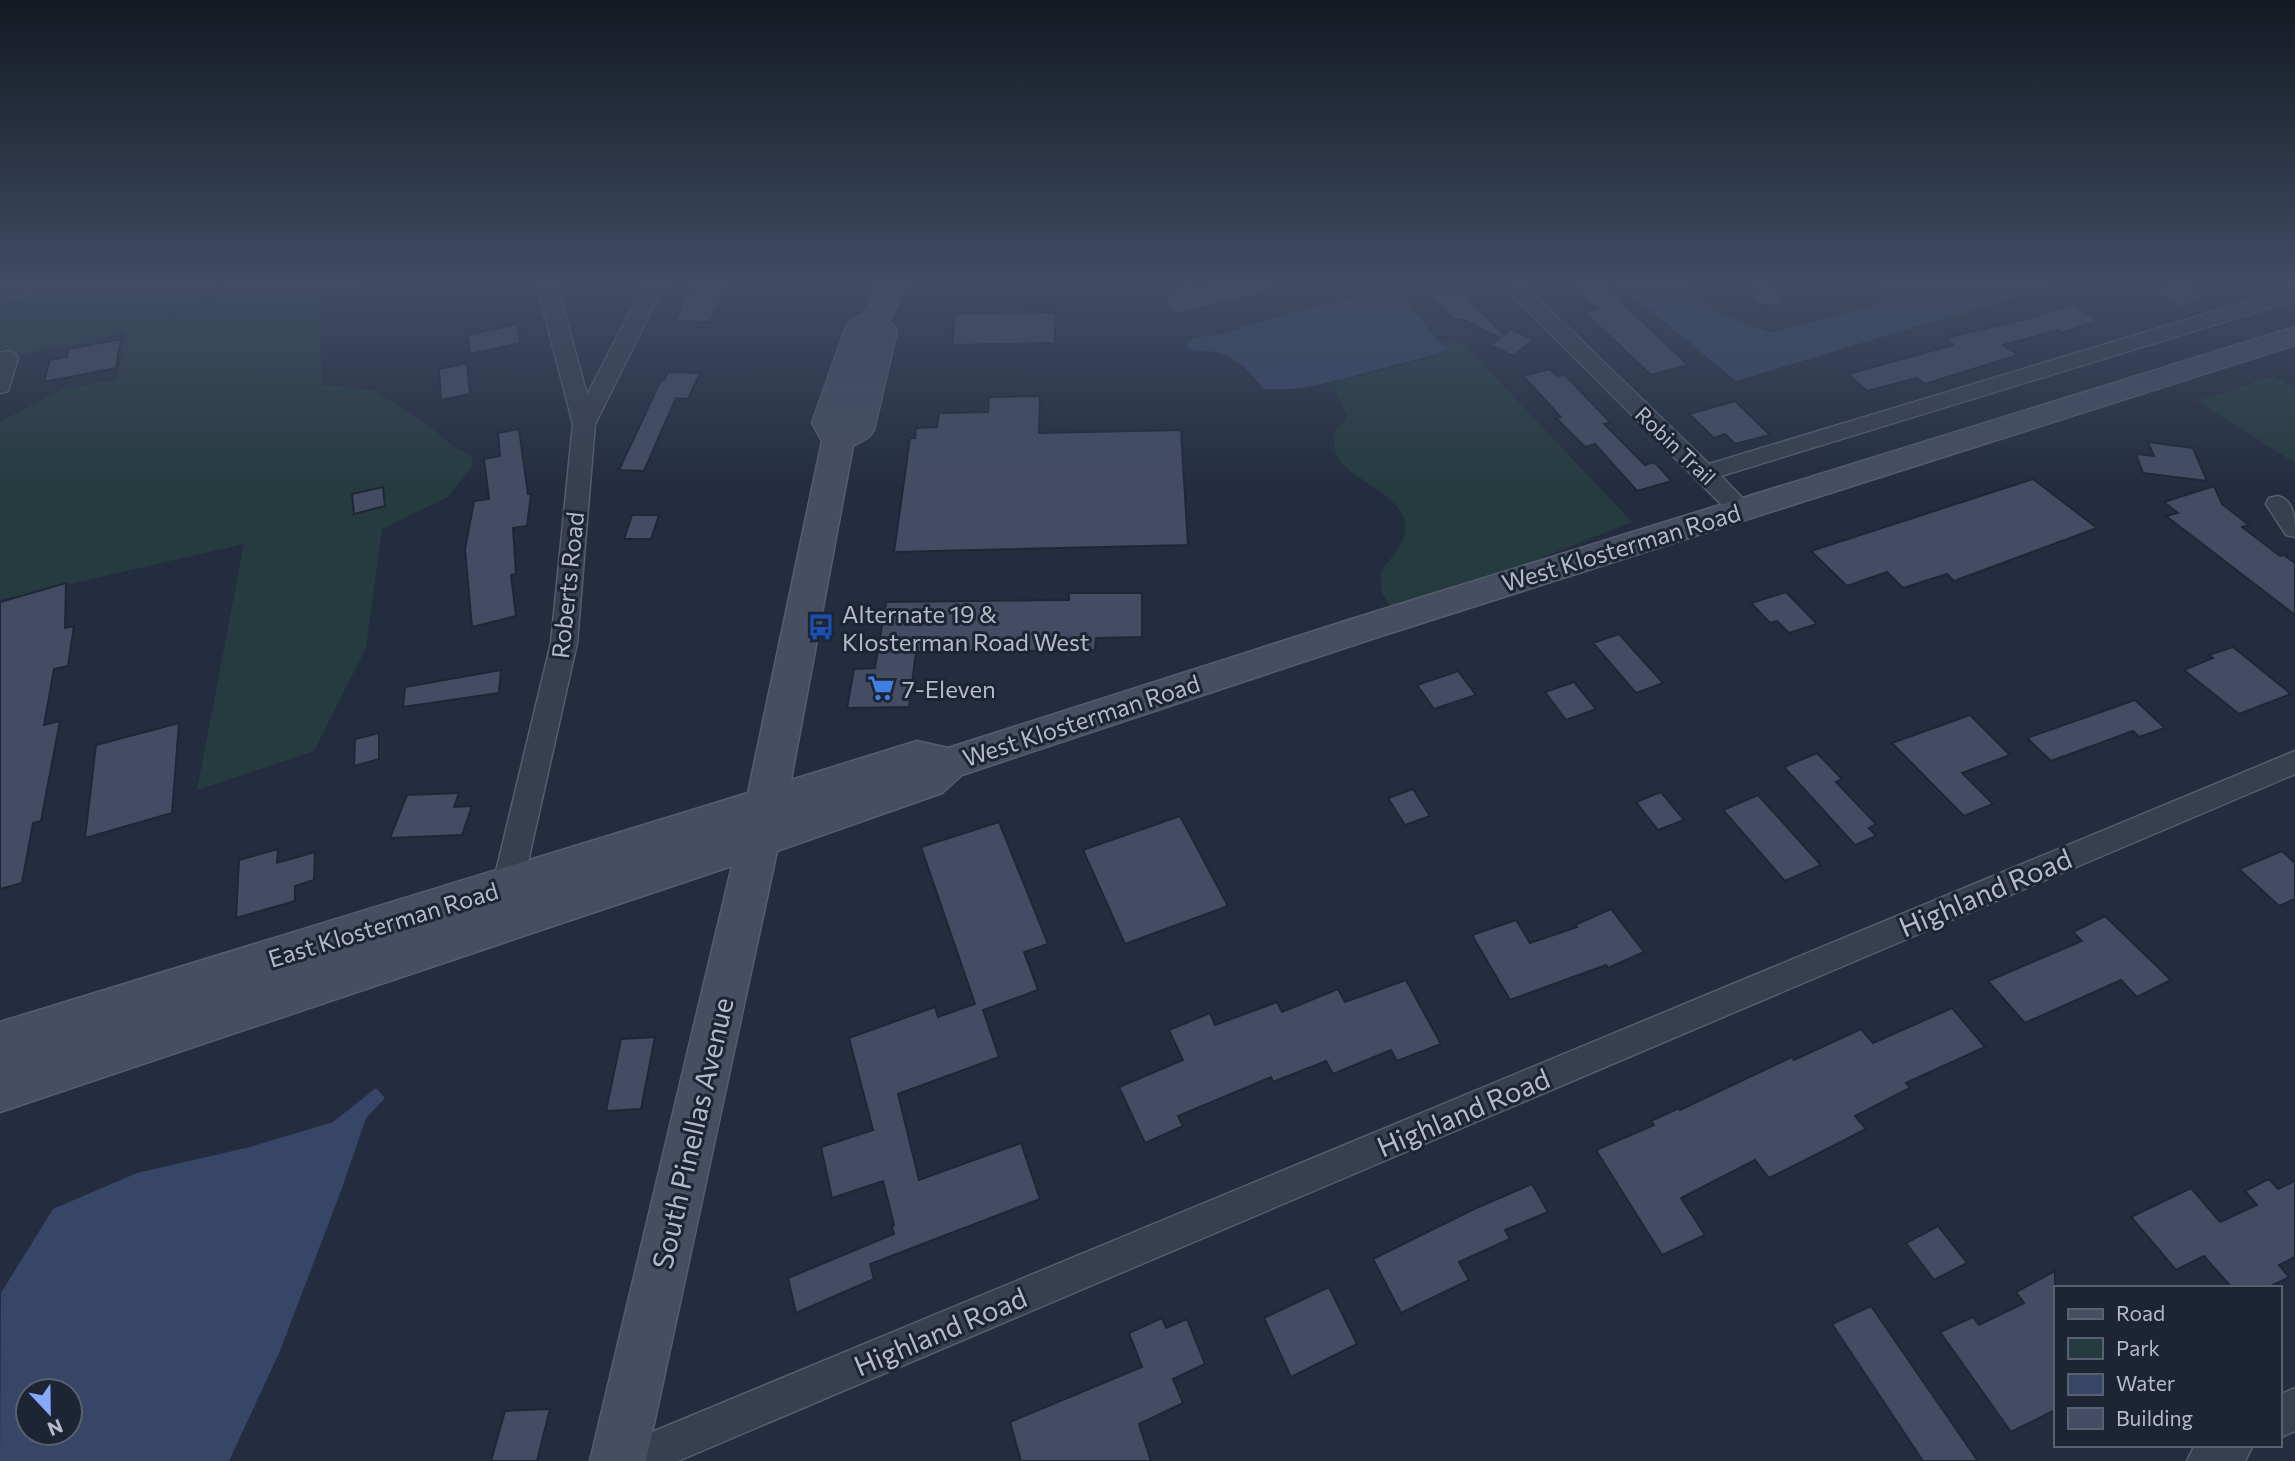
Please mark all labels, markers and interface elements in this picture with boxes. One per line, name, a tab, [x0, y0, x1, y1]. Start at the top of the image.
street label: Robin Trail	[1631, 401, 1721, 489]
street label: West Klosterman Road	[1498, 497, 1744, 597]
street label: Roberts Road	[545, 510, 589, 660]
place label: Alternate 19 & Klosterman Road West	[842, 599, 1090, 656]
bus stop icon: Alternate 19 & Klosterman Road West	[806, 612, 836, 642]
street label: West Klosterman Road	[959, 668, 1203, 772]
supermarket icon: 7-Eleven	[866, 673, 896, 703]
place label: 7-Eleven	[902, 674, 996, 703]
street label: Highland Road	[1894, 840, 2076, 944]
street label: East Klosterman Road	[264, 875, 502, 973]
street label: South Pinellas Avenue	[644, 994, 740, 1272]
street label: Highland Road	[1372, 1060, 1554, 1164]
street label: Highland Road	[849, 1279, 1031, 1383]
legend	[2054, 1286, 2281, 1447]
text: Road	[2116, 1300, 2165, 1325]
text: Park	[2116, 1335, 2160, 1360]
text: Water	[2116, 1370, 2175, 1395]
north arrow	[14, 1377, 84, 1447]
text: Building	[2116, 1405, 2193, 1430]
text: N	[45, 1415, 66, 1442]

